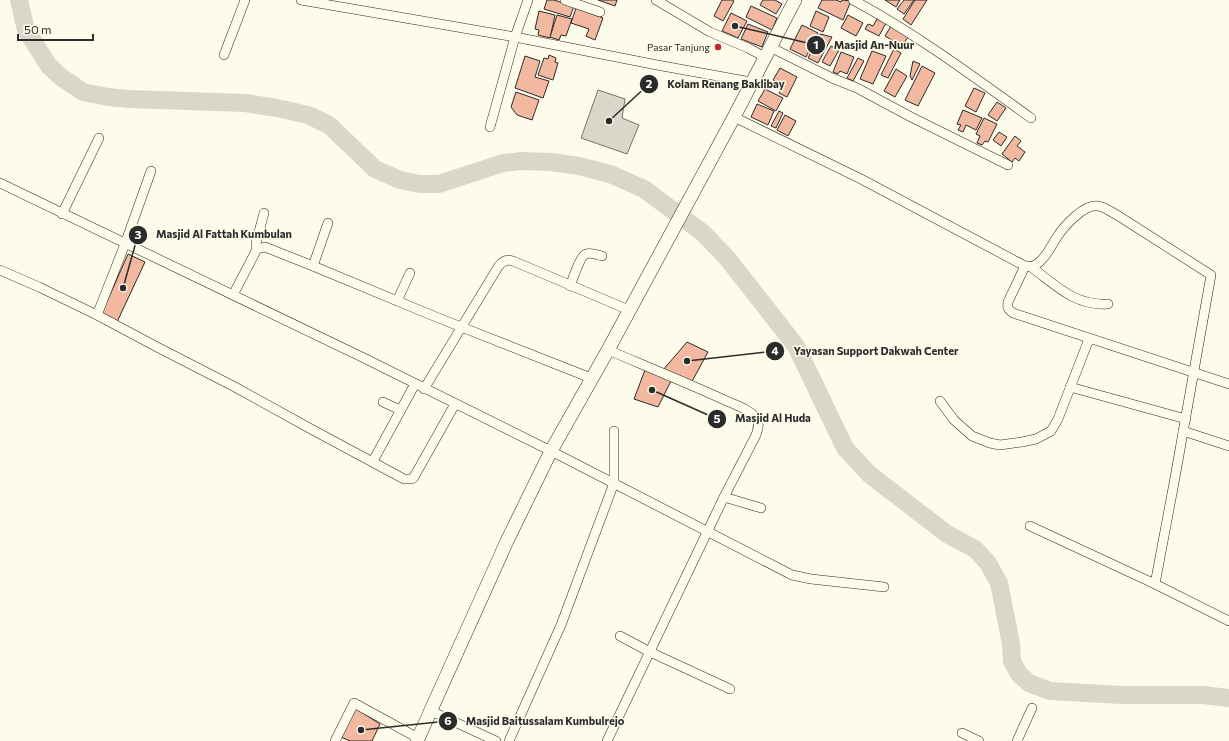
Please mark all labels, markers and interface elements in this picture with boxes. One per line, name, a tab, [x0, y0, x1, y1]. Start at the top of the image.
scale bar	[18, 16, 93, 42]
text: 50 m	[24, 22, 52, 36]
callout: Masjid An-Nuur	[806, 34, 922, 57]
text: 1	[813, 37, 819, 51]
text: Masjid An-Nuur	[834, 38, 915, 51]
place label: Pasar Tanjung	[647, 41, 711, 53]
marker: Pasar Tanjung	[713, 42, 723, 52]
callout: Kolam Renang Baklibay	[639, 73, 792, 96]
text: 2	[646, 76, 653, 90]
text: Kolam Renang Baklibay	[667, 77, 785, 90]
callout: Masjid Al Fattah Kumbulan	[128, 223, 300, 246]
text: 3	[135, 227, 142, 241]
text: Masjid Al Fattah Kumbulan	[156, 227, 292, 240]
callout: Yayasan Support Dakwah Center	[765, 339, 966, 362]
text: 4	[771, 343, 779, 357]
text: Yayasan Support Dakwah Center	[794, 344, 959, 357]
callout: Masjid Al Huda	[707, 407, 819, 430]
text: 5	[714, 411, 721, 425]
text: Masjid Al Huda	[735, 411, 811, 424]
callout: Masjid Baitussalam Kumbulrejo	[438, 710, 632, 733]
text: 6	[444, 713, 452, 727]
text: Masjid Baitussalam Kumbulrejo	[466, 714, 625, 727]

